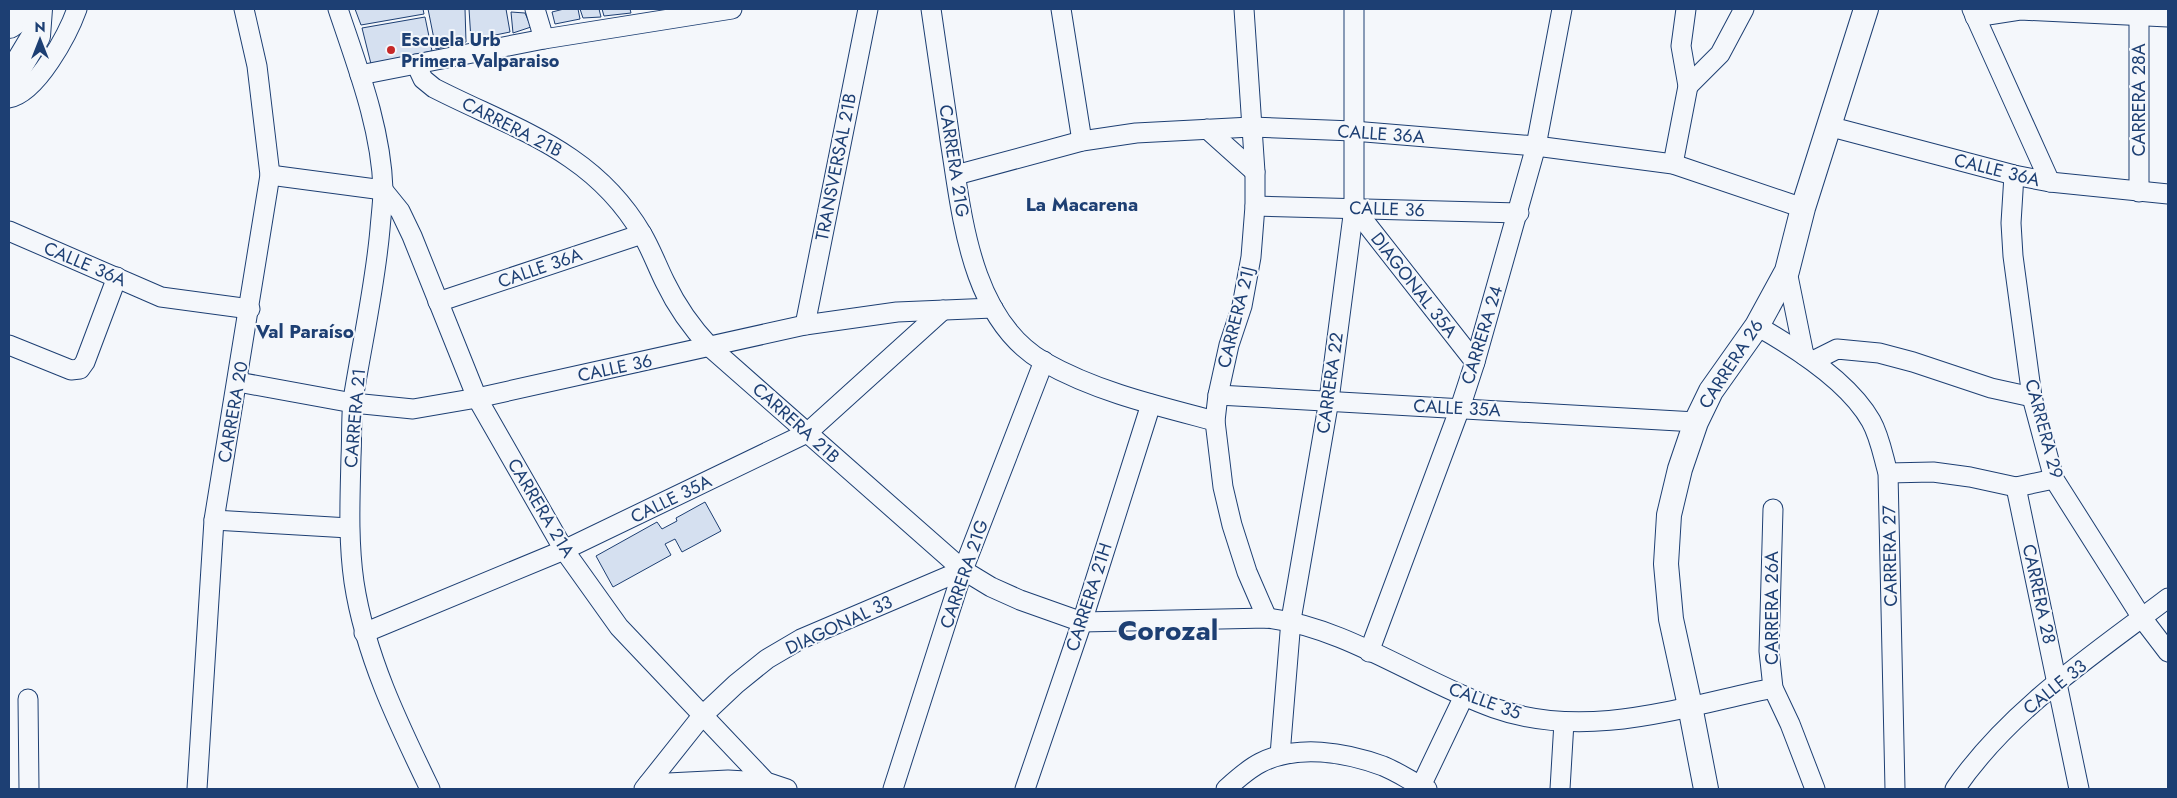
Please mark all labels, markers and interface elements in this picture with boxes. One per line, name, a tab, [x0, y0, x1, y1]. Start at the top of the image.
north arrow	[15, 15, 65, 65]
text: N	[34, 17, 46, 37]
place label: Escuela Urb Primera Valparaiso	[401, 27, 560, 74]
street label: CARRERA 28A	[2126, 43, 2152, 157]
marker: Escuela Urb Primera Valparaiso	[385, 44, 397, 56]
street label: CARRERA 21B	[457, 91, 567, 163]
street label: TRANSVERSAL 21B	[809, 91, 863, 243]
street label: CARRERA 21G	[932, 103, 976, 219]
street label: CALLE 36A	[1336, 118, 1426, 150]
street label: CALLE 36A	[1951, 147, 2043, 193]
district label: La Macarena	[1026, 191, 1138, 218]
street label: CALLE 36	[1349, 195, 1425, 223]
street label: DIAGONAL 35A	[1365, 227, 1464, 343]
street label: CALLE 36A	[40, 235, 130, 293]
street label: CALLE 36A	[494, 241, 586, 295]
street label: CARRERA 21J	[1211, 263, 1261, 371]
street label: CARRERA 24	[1455, 282, 1509, 388]
street label: CARRERA 26	[1692, 314, 1770, 414]
district label: Val Paraíso	[255, 318, 354, 345]
street label: CARRERA 22	[1310, 331, 1350, 435]
street label: CALLE 36	[575, 347, 655, 389]
street label: CARRERA 20	[211, 359, 255, 465]
street label: CARRERA 21	[338, 367, 372, 469]
street label: CARRERA 29	[2018, 376, 2070, 482]
street label: CARRERA 21B	[747, 377, 845, 469]
street label: CALLE 35A	[1413, 393, 1501, 423]
street label: CARRERA 21A	[501, 453, 581, 563]
street label: CALLE 35A	[626, 468, 716, 530]
street label: CARRERA 27	[1876, 505, 1904, 607]
street label: CARRERA 21G	[933, 516, 995, 632]
street label: CARRERA 21H	[1059, 539, 1119, 655]
street label: CARRERA 28	[2016, 542, 2062, 646]
street label: CARRERA 26A	[1759, 551, 1785, 665]
street label: DIAGONAL 33	[781, 589, 897, 661]
district label: Corozal	[1118, 610, 1218, 651]
street label: CALLE 33	[2018, 653, 2092, 721]
street label: CALLE 35	[1445, 676, 1525, 726]

